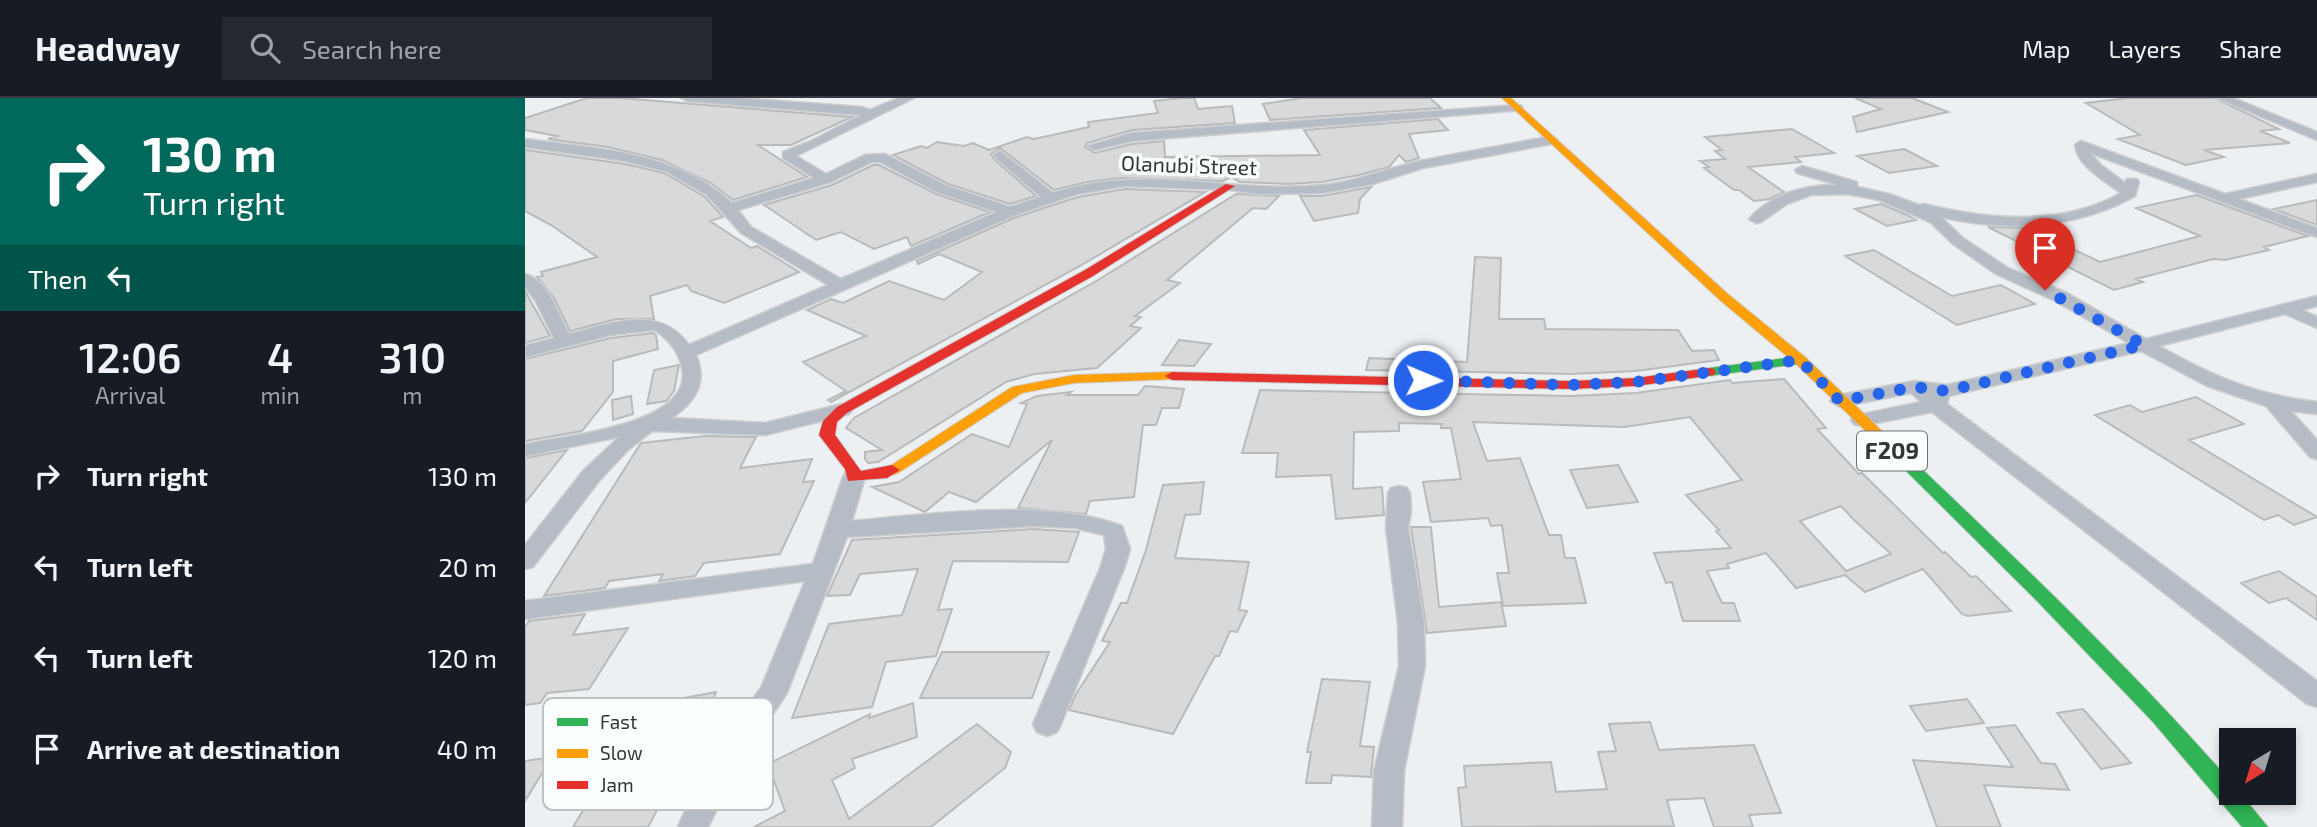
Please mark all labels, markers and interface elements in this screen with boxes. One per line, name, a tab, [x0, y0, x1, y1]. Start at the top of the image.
search box	[222, 17, 712, 80]
text: Headway	[35, 28, 180, 68]
icon: search	[246, 29, 284, 67]
text: Search here	[302, 33, 442, 64]
text: Map	[2022, 34, 2070, 63]
text: Layers	[2108, 34, 2181, 63]
text: Share	[2219, 34, 2282, 63]
text: 130 m	[143, 123, 277, 182]
icon: right	[28, 126, 119, 217]
street label: Olanubi Street	[1121, 150, 1258, 179]
text: Turn right	[143, 183, 285, 221]
pin	[2015, 218, 2075, 290]
icon: arrive	[2026, 229, 2064, 267]
icon: left	[101, 259, 139, 297]
text: Then	[28, 263, 87, 294]
text: 12:06	[79, 331, 182, 381]
text: 4	[267, 331, 293, 381]
text: 310	[379, 331, 446, 381]
position arrow	[1386, 343, 1460, 417]
text: Arrival	[95, 381, 165, 409]
text: min	[261, 381, 300, 409]
text: m	[402, 381, 422, 409]
road number: F209	[1857, 432, 1927, 470]
icon: right	[28, 457, 66, 495]
text: Turn right	[87, 460, 208, 491]
text: 130 m	[428, 460, 497, 491]
icon: left	[28, 548, 66, 586]
text: Turn left	[87, 551, 193, 582]
text: 20 m	[438, 551, 497, 582]
icon: left	[28, 639, 66, 677]
text: Turn left	[87, 642, 193, 673]
text: 120 m	[428, 642, 497, 673]
legend	[543, 698, 773, 810]
text: Fast	[600, 710, 637, 733]
north arrow	[2219, 728, 2296, 805]
map controls	[2219, 728, 2296, 805]
icon: arrive	[28, 730, 66, 768]
text: Arrive at destination	[87, 733, 340, 764]
text: 40 m	[437, 733, 497, 764]
text: Slow	[600, 741, 643, 764]
text: Jam	[600, 773, 634, 796]

